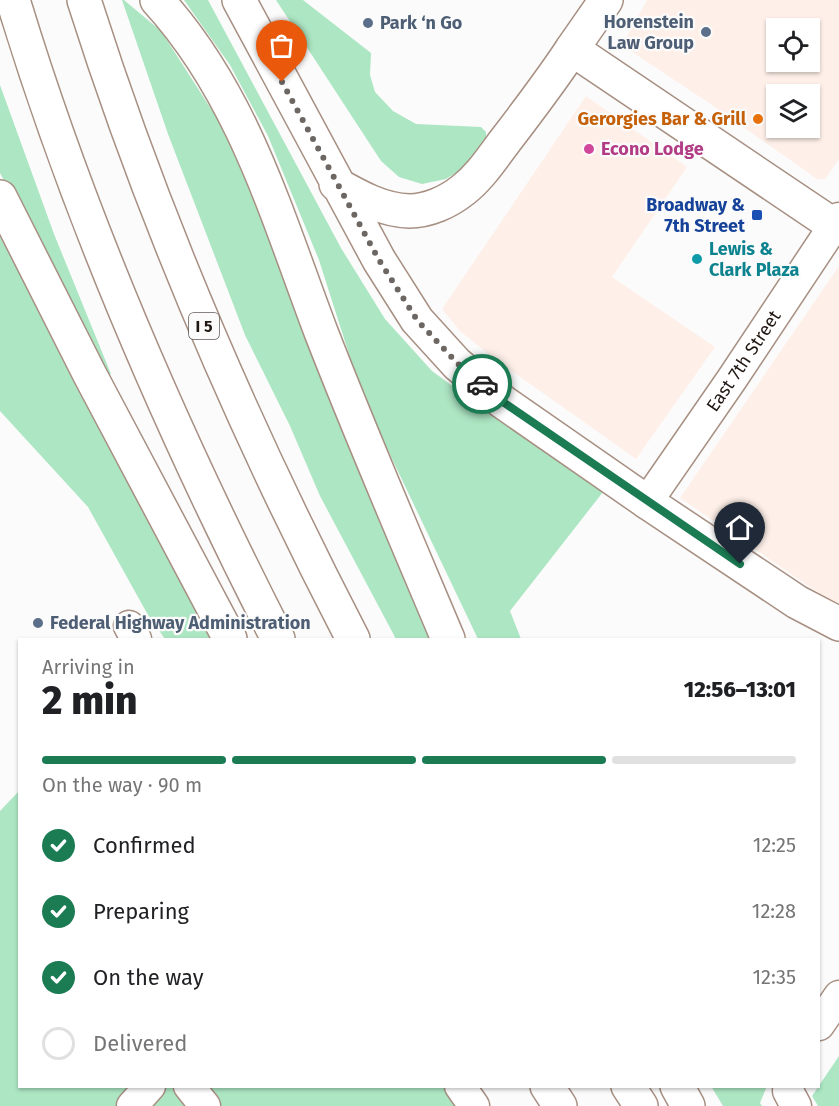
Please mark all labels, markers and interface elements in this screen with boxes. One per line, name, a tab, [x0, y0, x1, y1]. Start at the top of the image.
place label: Horenstein Law Group	[604, 11, 694, 54]
place label: Park ‘n Go	[380, 12, 462, 34]
marker: Park ‘n Go	[361, 16, 375, 30]
map controls	[766, 18, 820, 138]
button: locate	[766, 18, 820, 72]
pin	[256, 20, 307, 82]
marker: Horenstein Law Group	[699, 25, 713, 39]
icon: bag	[265, 29, 298, 62]
button: layers	[766, 84, 820, 138]
place label: Gerorgies Bar & Grill	[577, 108, 747, 130]
marker: Gerorgies Bar & Grill	[751, 112, 765, 126]
place label: Econo Lodge	[601, 138, 704, 160]
marker: Econo Lodge	[582, 142, 596, 156]
place label: Broadway & 7th Street	[646, 194, 746, 237]
marker: Broadway & 7th Street	[750, 208, 764, 222]
place label: Lewis & Clark Plaza	[709, 238, 799, 281]
marker: Lewis & Clark Plaza	[690, 252, 704, 266]
street label: East 7th Street	[702, 306, 786, 416]
road number: I 5	[189, 313, 219, 339]
courier	[452, 354, 512, 414]
icon: car	[466, 368, 499, 401]
pin	[714, 502, 765, 564]
icon: home	[723, 511, 756, 544]
place label: Federal Highway Administration	[50, 612, 311, 634]
marker: Federal Highway Administration	[31, 616, 45, 630]
text: Arriving in	[42, 655, 135, 679]
text: 12:56–13:01	[684, 676, 796, 703]
text: 2 min	[42, 678, 138, 724]
text: On the way · 90 m	[42, 773, 202, 797]
icon: check	[42, 829, 75, 862]
text: Confirmed	[93, 832, 196, 859]
text: 12:25	[753, 833, 796, 857]
icon: check	[42, 895, 75, 928]
text: Preparing	[93, 898, 189, 925]
text: 12:28	[752, 899, 796, 923]
icon: check	[42, 961, 75, 994]
text: On the way	[93, 964, 204, 991]
text: 12:35	[752, 965, 796, 989]
text: Delivered	[93, 1030, 188, 1057]

